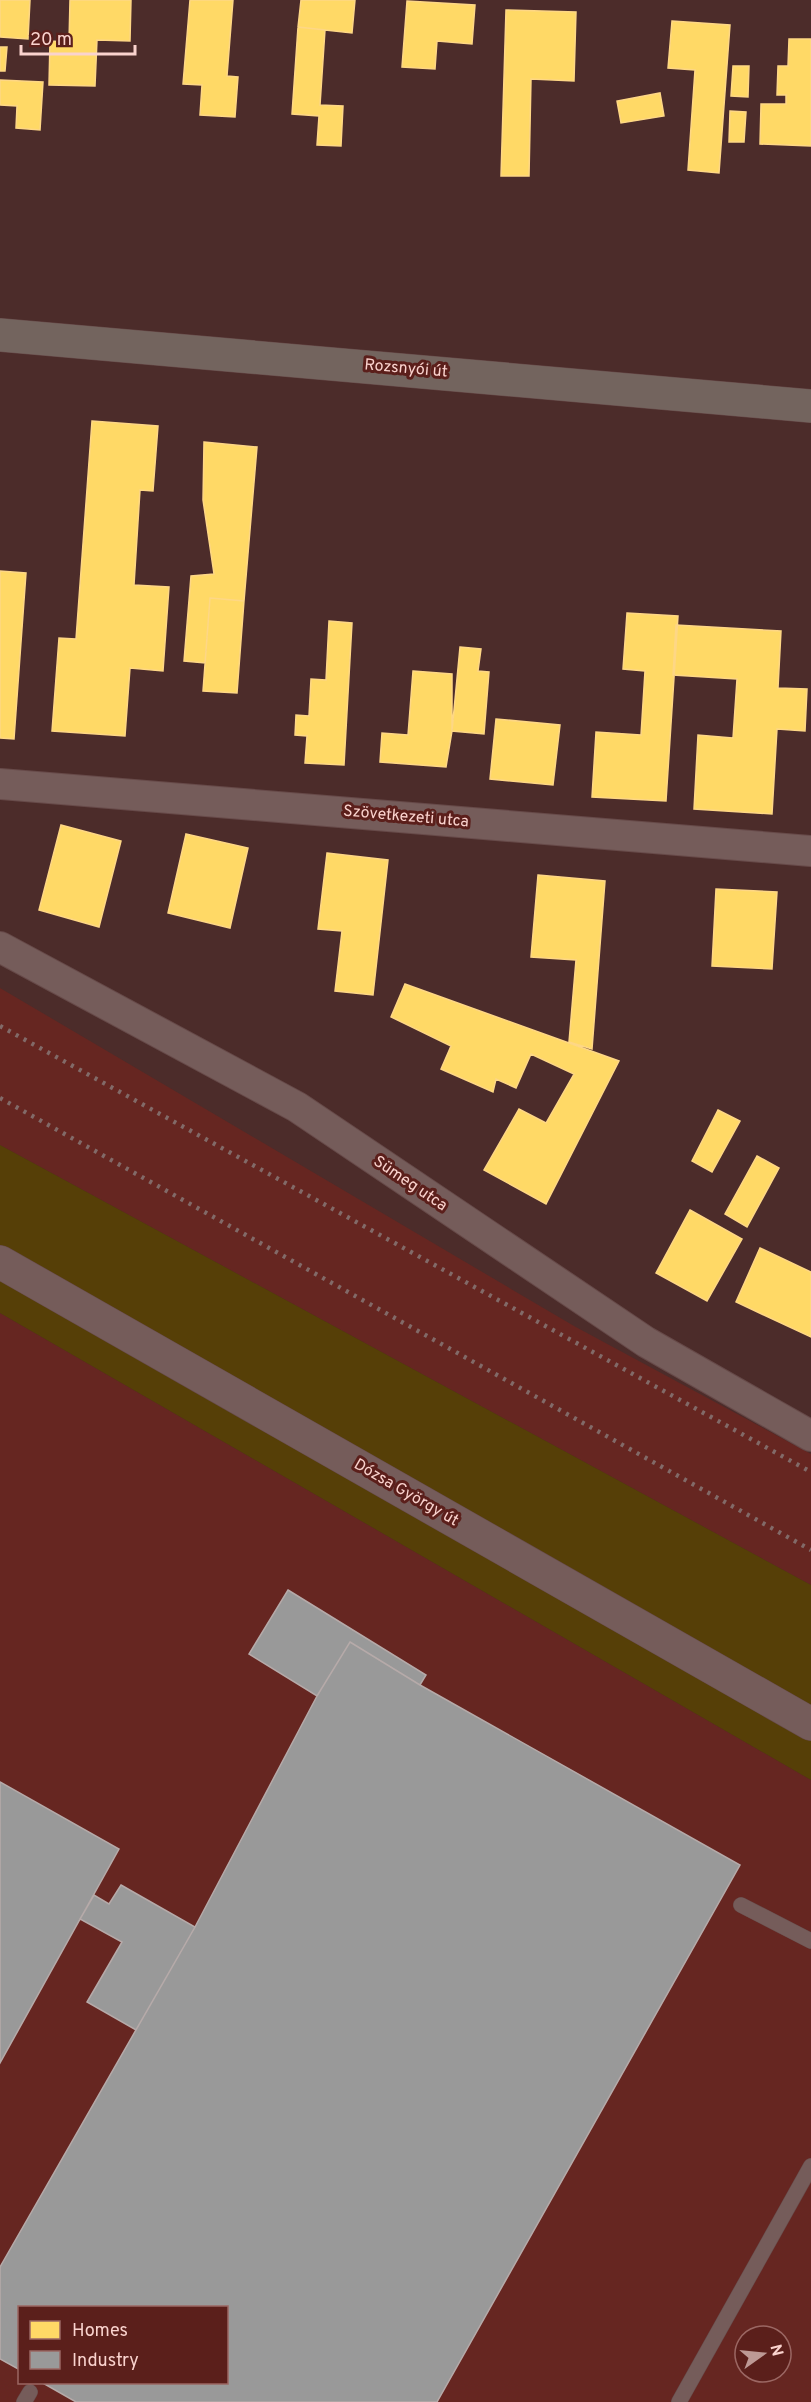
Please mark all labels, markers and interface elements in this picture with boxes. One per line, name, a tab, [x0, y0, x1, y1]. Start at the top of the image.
scale bar	[21, 18, 135, 56]
text: 20 m	[30, 29, 72, 52]
street label: Rozsnyói út	[363, 355, 449, 383]
street label: Szövetkezeti utca	[342, 802, 470, 832]
street label: Sümeg utca	[369, 1152, 451, 1216]
street label: Dózsa György út	[350, 1455, 462, 1531]
legend	[18, 2306, 228, 2384]
text: Homes	[72, 2320, 128, 2343]
north arrow	[733, 2324, 793, 2384]
text: N	[764, 2342, 787, 2359]
text: Industry	[72, 2350, 139, 2373]

